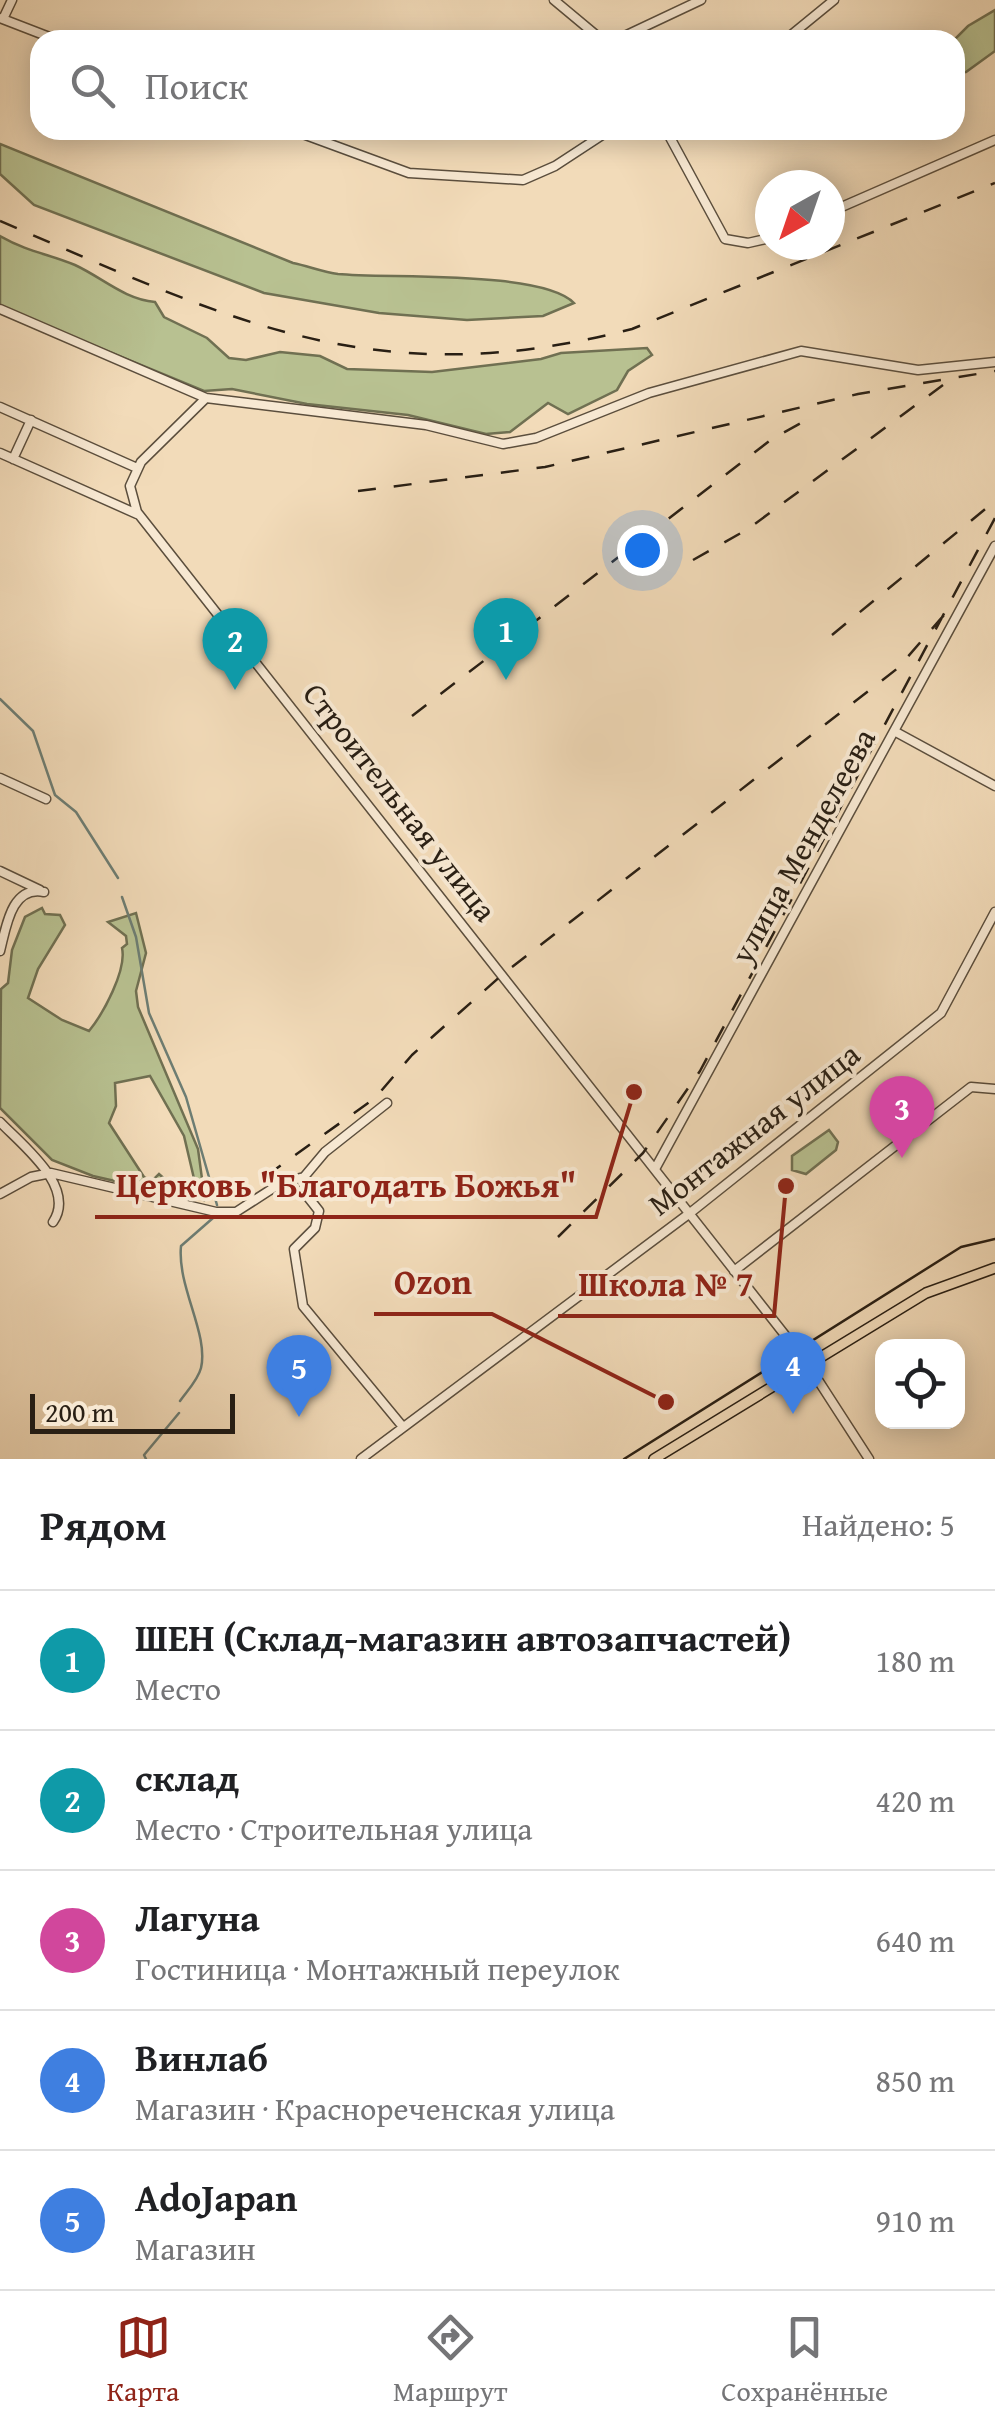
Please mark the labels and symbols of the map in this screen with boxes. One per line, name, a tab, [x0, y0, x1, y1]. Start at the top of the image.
north arrow	[755, 170, 845, 260]
your location	[617, 525, 668, 576]
pin: 1	[474, 598, 538, 680]
pin: 2	[202, 608, 268, 690]
street label: Строительная улица	[292, 672, 509, 932]
street label: улица Менделеева	[718, 719, 887, 973]
street label: Монтажная улица	[638, 1030, 870, 1226]
pin: 3	[870, 1076, 934, 1158]
callout: Церковь "Благодать Божья"	[95, 1152, 596, 1217]
text: Церковь "Благодать Божья"	[116, 1159, 576, 1210]
callout: Ozon	[374, 1249, 492, 1314]
callout: Школа № 7	[558, 1251, 774, 1316]
text: Ozon	[394, 1256, 472, 1307]
text: Школа № 7	[578, 1258, 754, 1309]
pin: 4	[760, 1332, 826, 1414]
pin: 5	[266, 1334, 332, 1417]
scale bar	[30, 1389, 235, 1434]

